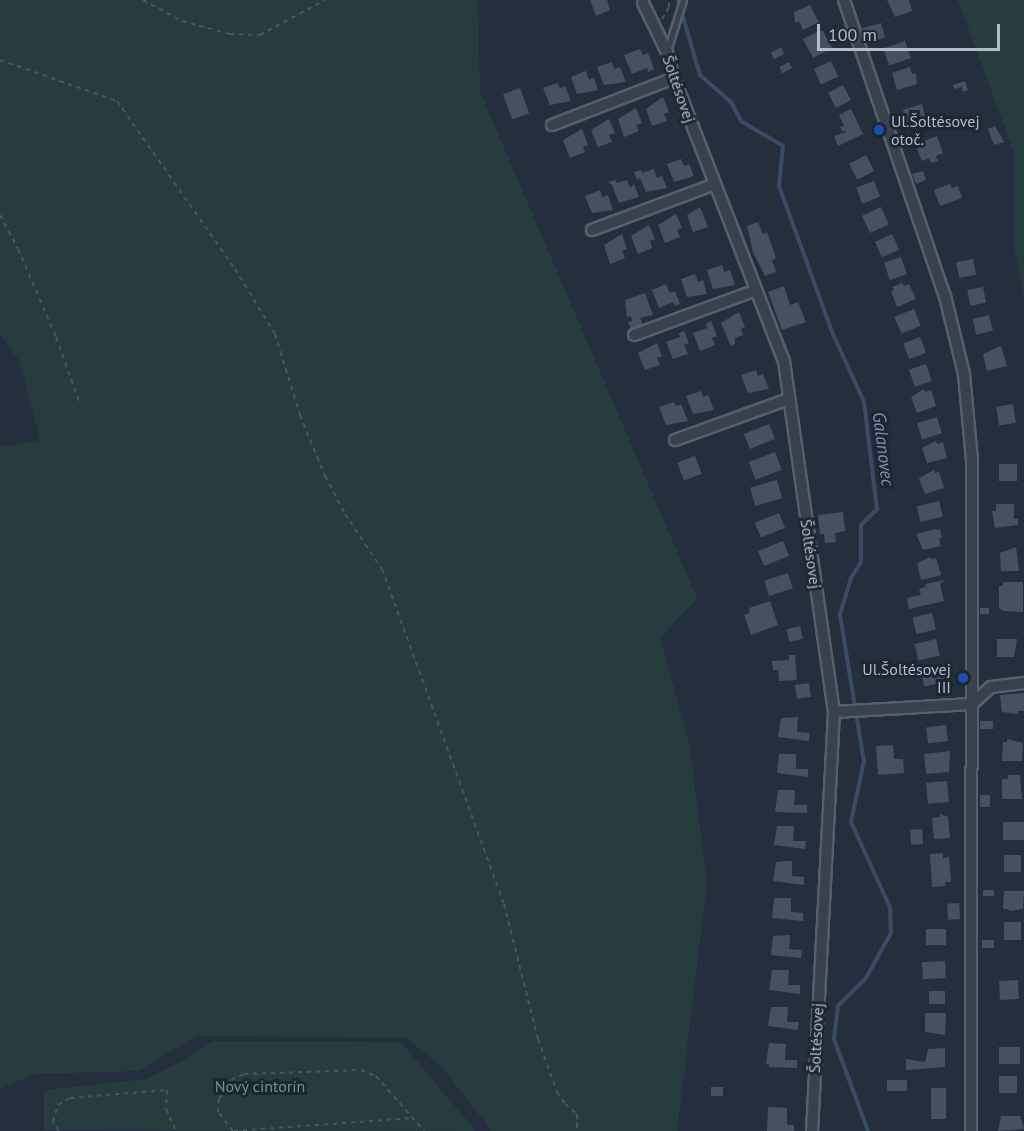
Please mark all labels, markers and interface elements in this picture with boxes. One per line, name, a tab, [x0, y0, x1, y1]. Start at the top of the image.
scale bar	[820, 12, 1003, 50]
text: 100 m	[828, 23, 877, 46]
street label: Šoltésovej	[658, 53, 700, 125]
place label: Ul.Šoltésovej otoč.	[891, 111, 980, 149]
marker: Ul.Šoltésovej otoč.	[872, 123, 886, 137]
water label: Galanovec	[868, 411, 898, 487]
street label: Šoltésovej	[797, 518, 825, 590]
place label: Ul.Šoltésovej III	[862, 659, 951, 697]
marker: Ul.Šoltésovej III	[956, 671, 970, 685]
street label: Šoltésovej	[805, 1002, 827, 1074]
park label: Nový cintorín	[214, 1076, 306, 1096]

